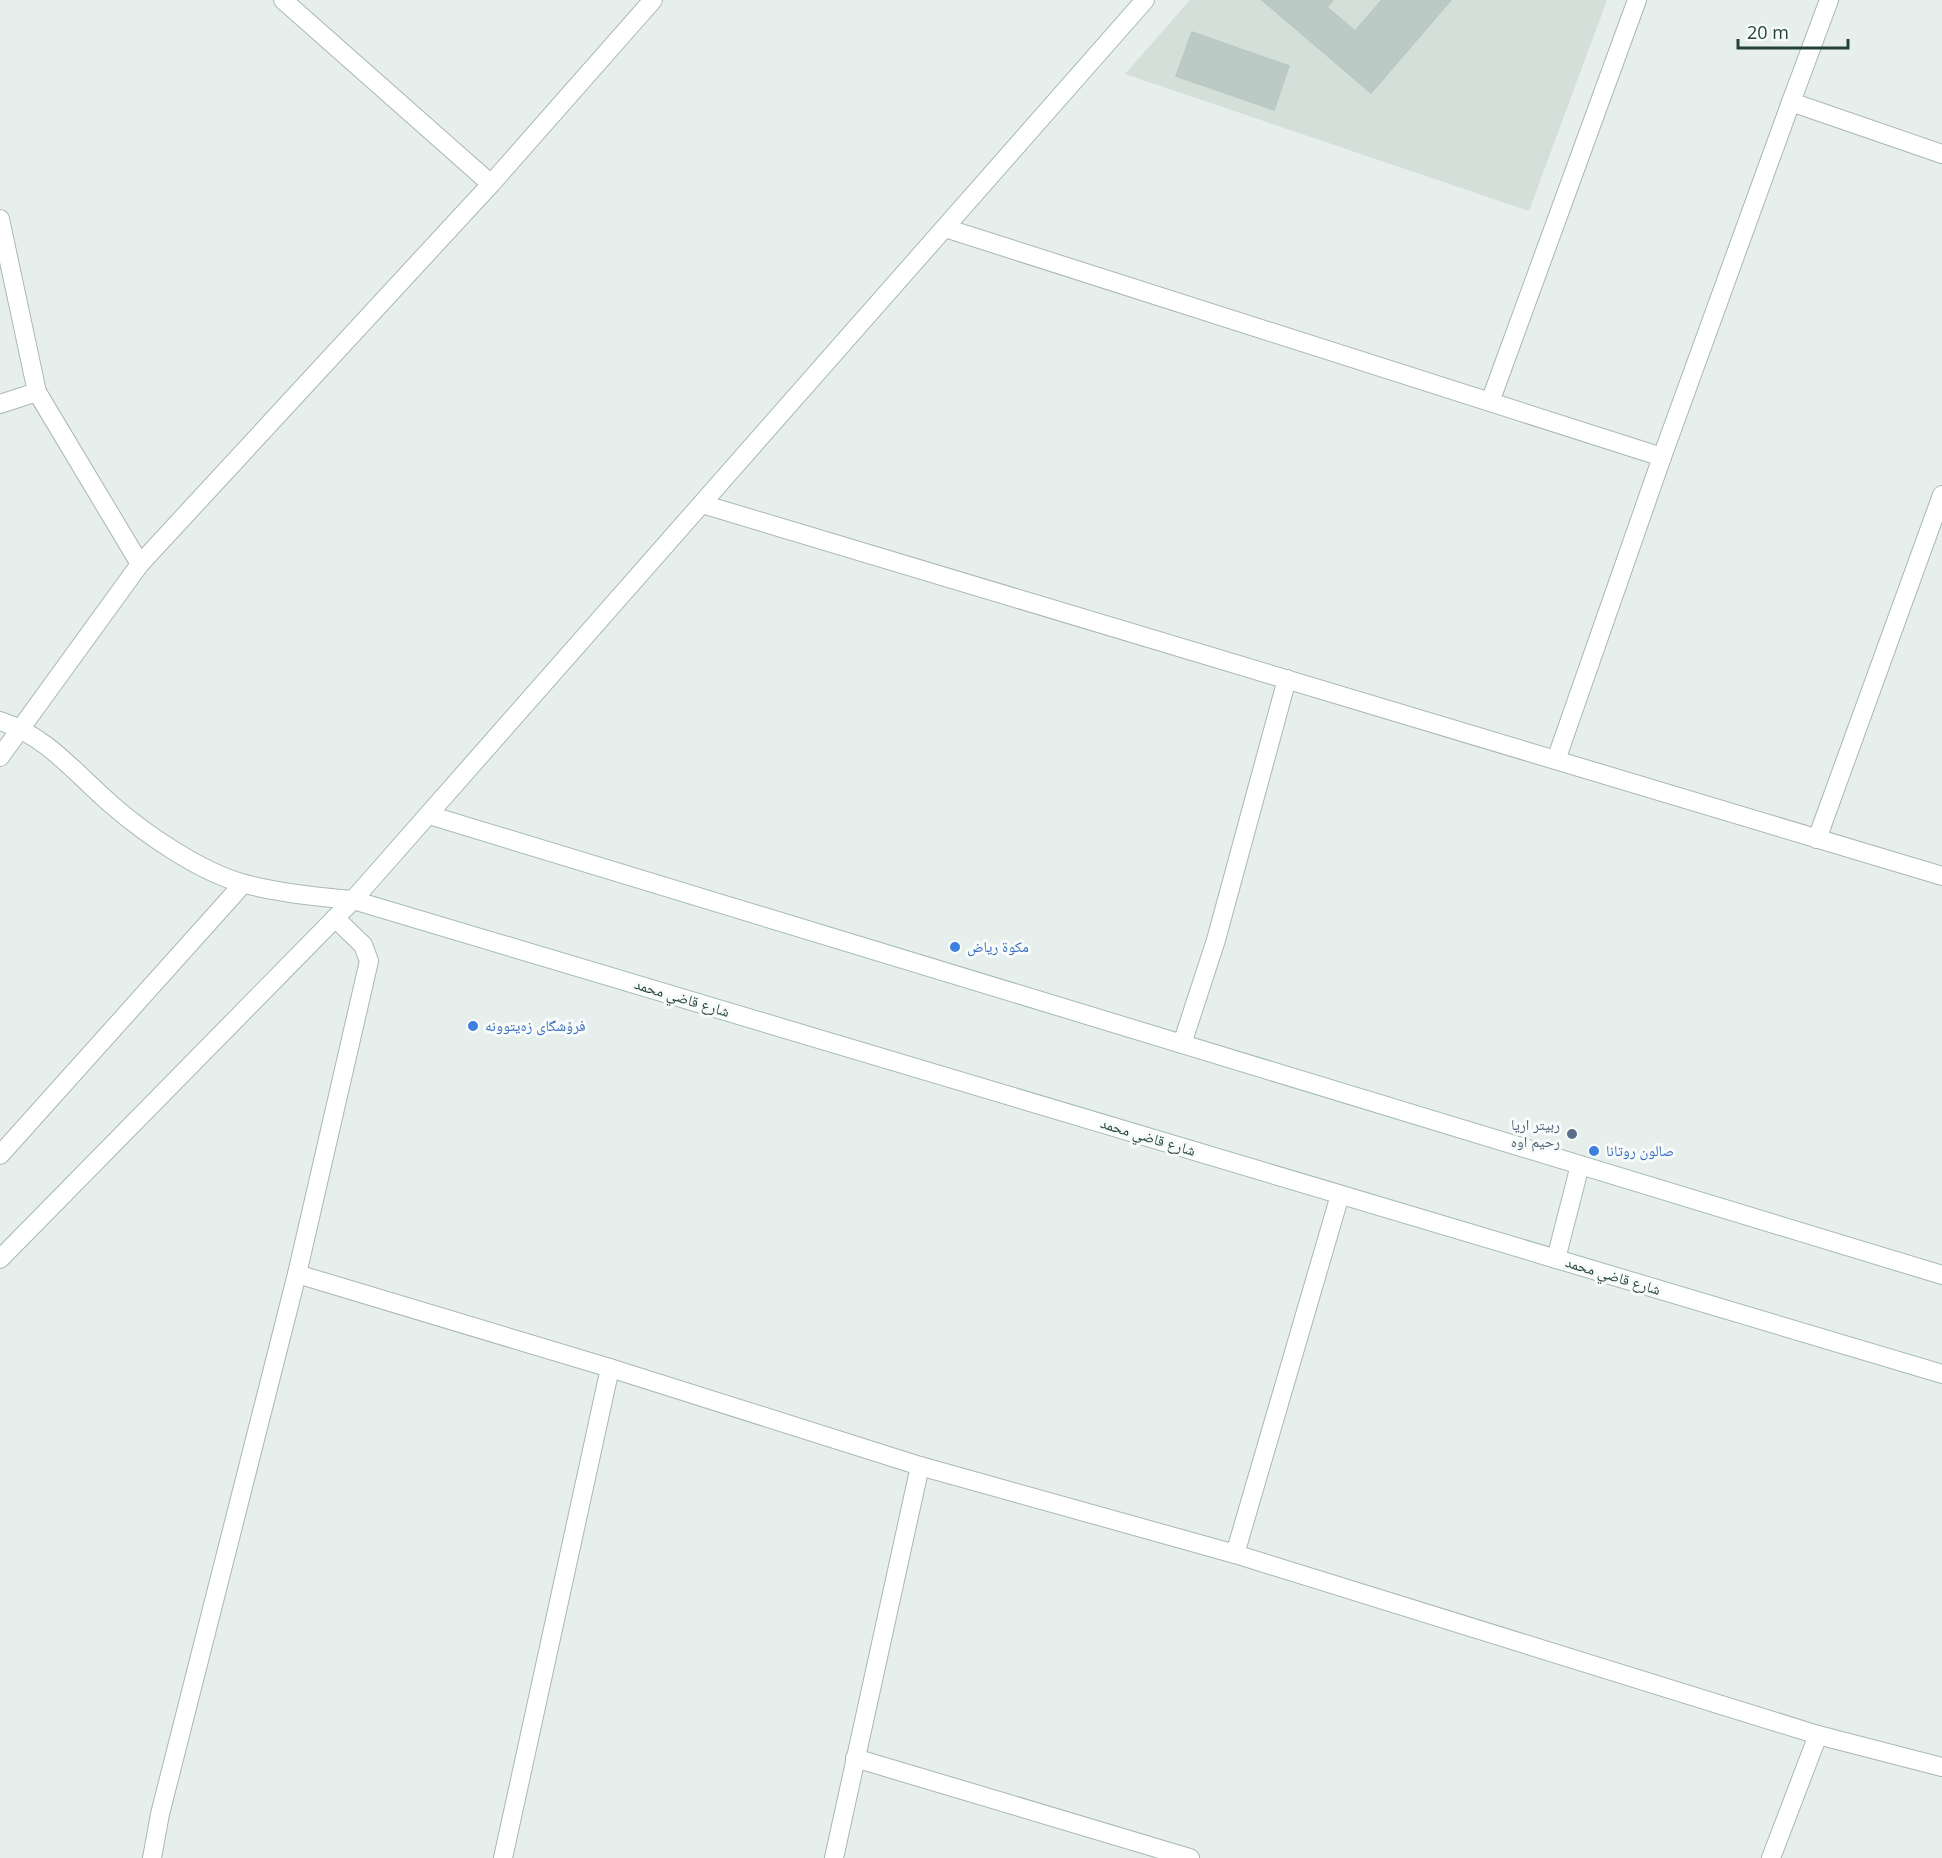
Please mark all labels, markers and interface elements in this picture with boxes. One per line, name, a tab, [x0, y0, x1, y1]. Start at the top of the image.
scale bar	[1738, 12, 1848, 50]
text: 20 m	[1747, 20, 1789, 44]
place label: مكوة رياض	[967, 936, 1029, 957]
marker: مكوة رياض	[948, 940, 962, 954]
street label: شارع قاضي محمد	[631, 973, 732, 1024]
place label: فرۆشگای زەیتوونە	[485, 1015, 586, 1036]
marker: فرۆشگای زەیتوونە	[466, 1019, 480, 1033]
street label: شارع قاضي محمد	[1097, 1112, 1198, 1163]
place label: ربيتر اريا رحيم اوه	[1511, 1114, 1560, 1152]
marker: ربيتر اريا رحيم اوه	[1565, 1127, 1579, 1141]
place label: صالون روتانا	[1606, 1140, 1674, 1161]
marker: صالون روتانا	[1587, 1144, 1601, 1158]
street label: شارع قاضي محمد	[1562, 1251, 1663, 1302]

